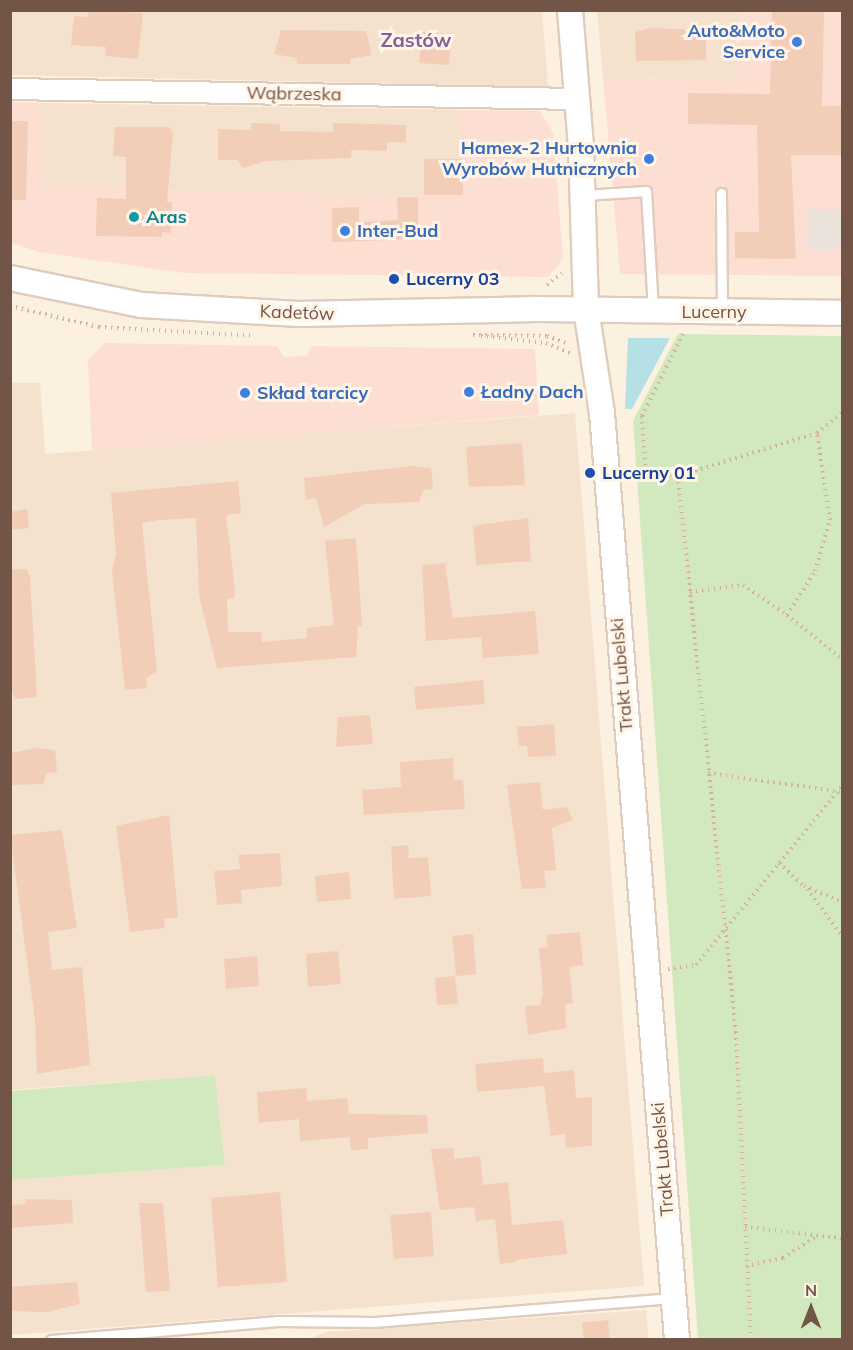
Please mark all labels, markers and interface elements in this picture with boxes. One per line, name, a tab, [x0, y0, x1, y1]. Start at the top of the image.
place label: Auto&Moto Service	[687, 21, 785, 63]
district label: Zastów	[380, 27, 452, 51]
marker: Auto&Moto Service	[790, 35, 804, 49]
street label: Wąbrzeska	[246, 82, 342, 106]
place label: Hamex-2 Hurtownia Wyrobów Hutnicznych	[442, 138, 637, 180]
marker: Hamex-2 Hurtownia Wyrobów Hutnicznych	[642, 152, 656, 166]
place label: Aras	[146, 206, 187, 228]
marker: Aras	[127, 210, 141, 224]
place label: Inter-Bud	[357, 220, 438, 242]
marker: Inter-Bud	[338, 224, 352, 238]
place label: Lucerny 03	[406, 268, 500, 290]
marker: Lucerny 03	[387, 272, 401, 286]
street label: Kadetów	[259, 301, 335, 325]
street label: Lucerny	[681, 301, 747, 323]
place label: Ładny Dach	[481, 381, 584, 403]
place label: Skład tarcicy	[257, 382, 368, 404]
marker: Ładny Dach	[462, 385, 476, 399]
marker: Skład tarcicy	[238, 386, 252, 400]
place label: Lucerny 01	[602, 462, 696, 484]
marker: Lucerny 01	[583, 466, 597, 480]
street label: Trakt Lubelski	[606, 617, 638, 733]
street label: Trakt Lubelski	[647, 1101, 679, 1217]
north arrow	[781, 1278, 841, 1338]
text: N	[805, 1280, 817, 1300]

